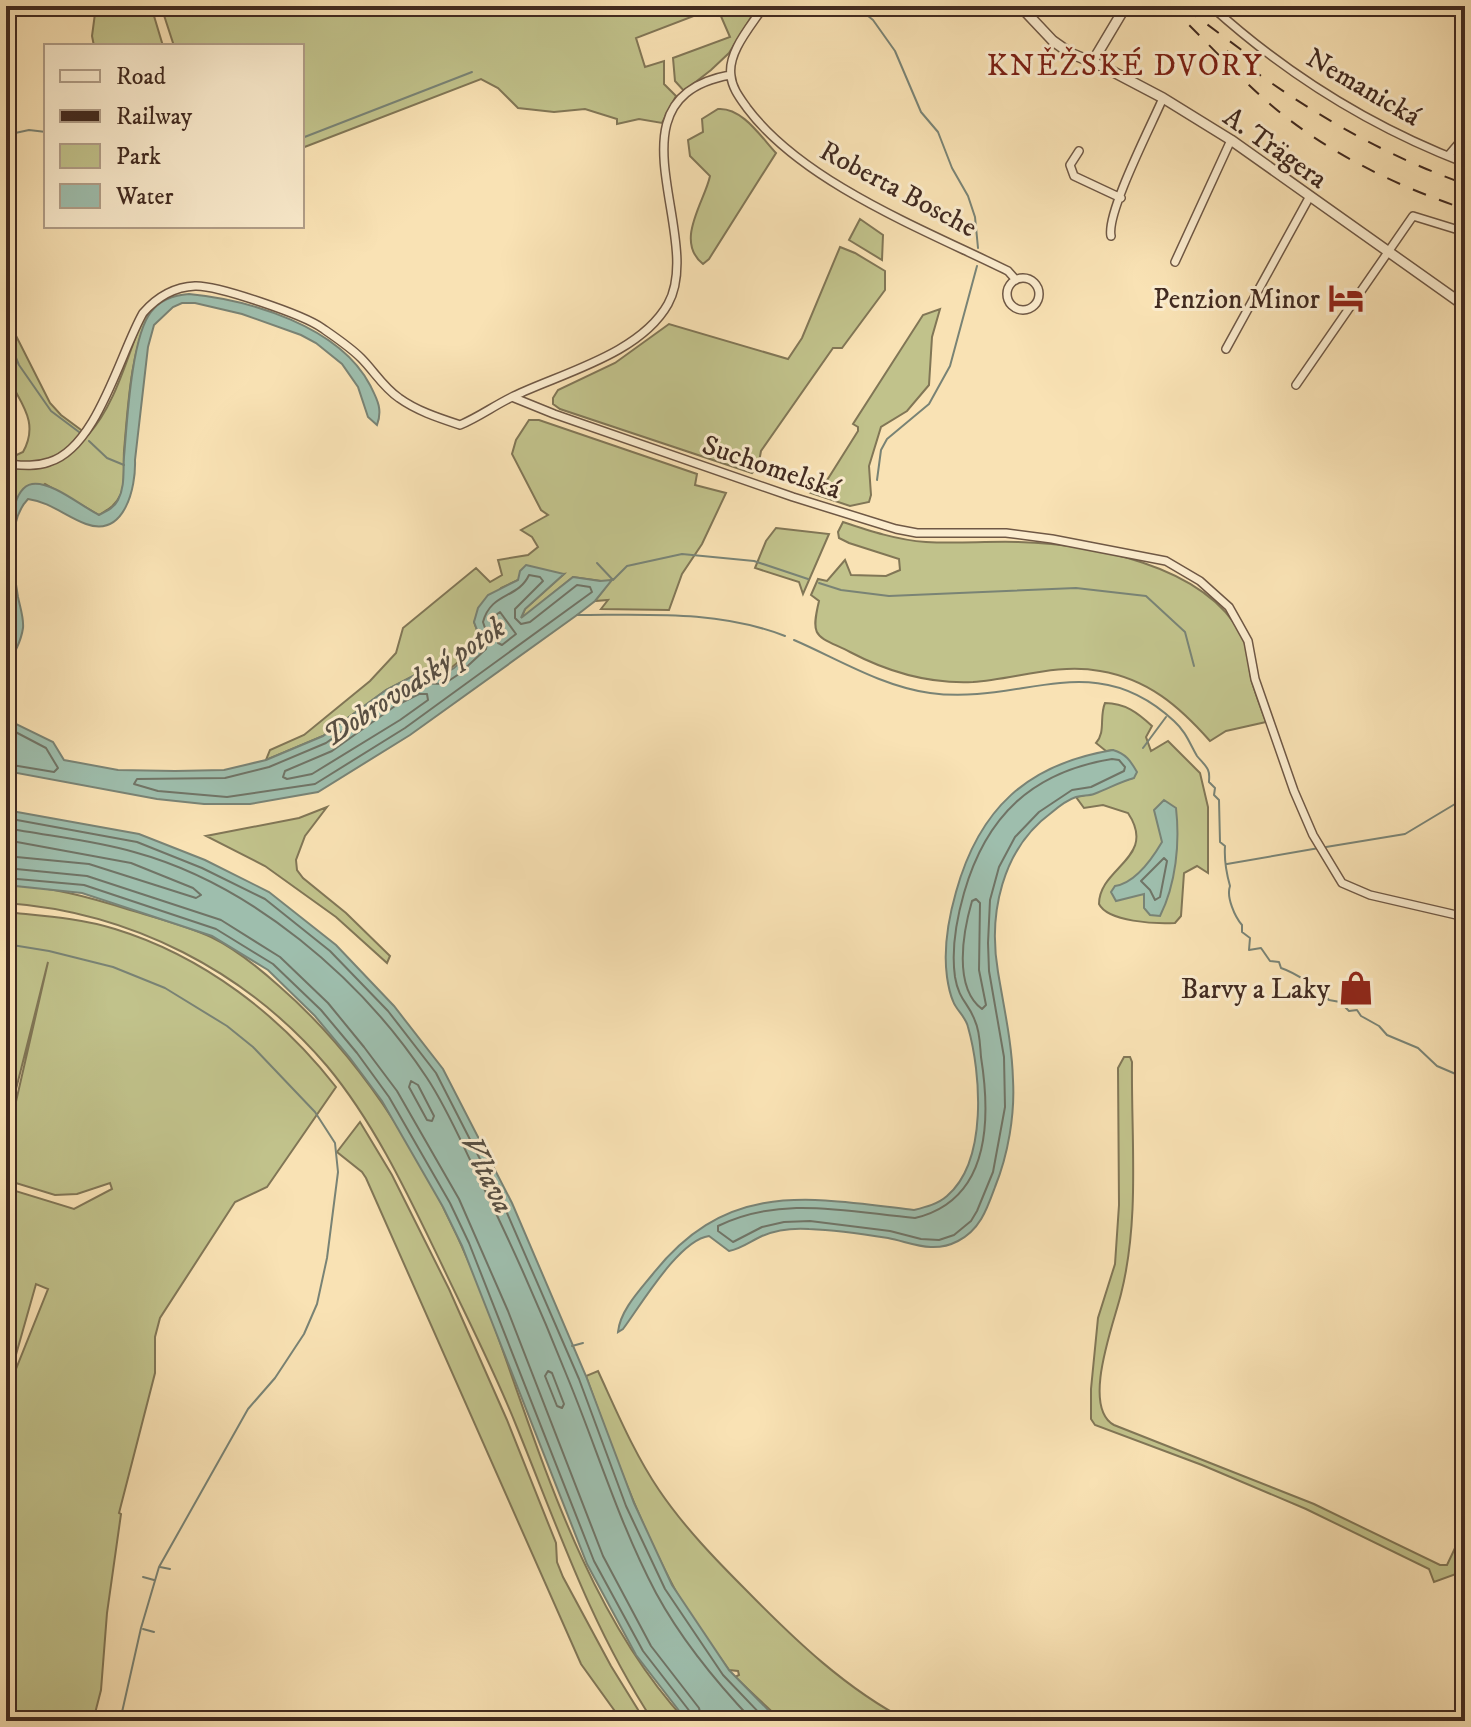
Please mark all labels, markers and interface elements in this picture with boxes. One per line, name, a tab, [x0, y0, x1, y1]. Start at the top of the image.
street label: Nemanická	[1300, 40, 1427, 134]
legend	[44, 44, 304, 228]
district label: KNĚŽSKÉ DVORY	[987, 46, 1263, 85]
text: Road	[116, 62, 166, 92]
street label: A. Trägera	[1216, 100, 1334, 197]
text: Railway	[116, 102, 193, 132]
street label: Roberta Bosche	[814, 133, 983, 245]
text: Park	[116, 142, 161, 172]
text: Water	[115, 182, 173, 212]
hotel icon: Penzion Minor	[1327, 279, 1365, 317]
place label: Penzion Minor	[1153, 282, 1321, 317]
street label: Suchomelská	[697, 427, 846, 508]
water label: Dobrovodský potok	[317, 609, 513, 755]
shop icon: Barvy a Laky	[1337, 969, 1375, 1007]
place label: Barvy a Laky	[1181, 972, 1331, 1007]
water label: Vltava	[452, 1130, 521, 1220]

